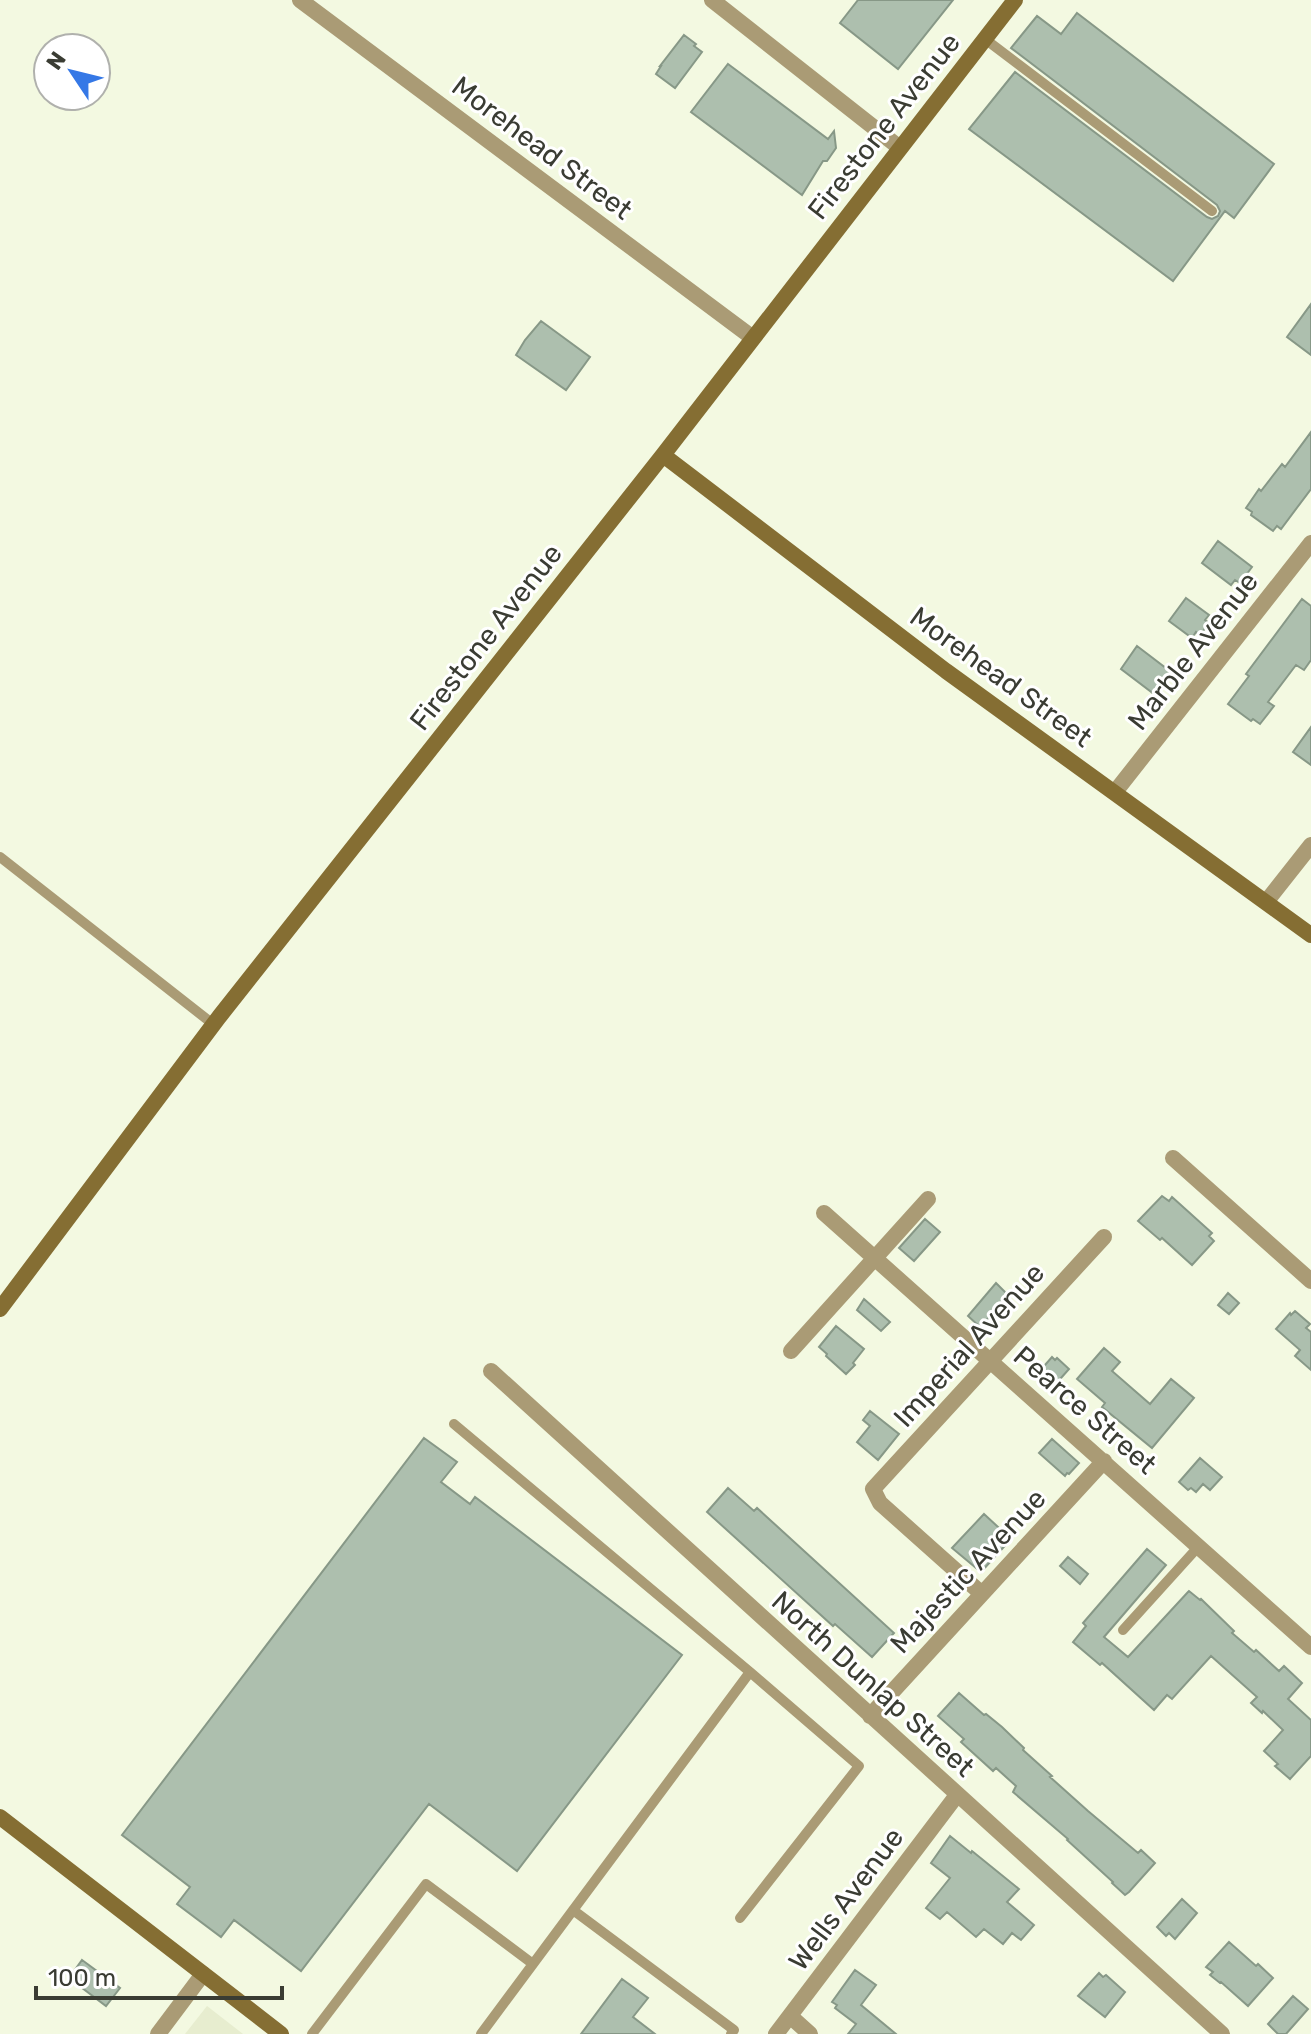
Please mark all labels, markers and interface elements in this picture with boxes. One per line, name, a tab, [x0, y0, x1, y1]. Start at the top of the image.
street label: Firestone Avenue	[801, 26, 967, 226]
north arrow	[32, 32, 112, 112]
text: N	[40, 47, 72, 75]
street label: Morehead Street	[445, 70, 639, 227]
street label: Firestone Avenue	[403, 537, 569, 737]
street label: Marble Avenue	[1121, 565, 1265, 737]
street label: Morehead Street	[904, 600, 1099, 754]
street label: Imperial Avenue	[887, 1256, 1051, 1434]
street label: Pearce Street	[1007, 1339, 1163, 1481]
street label: Majestic Avenue	[884, 1482, 1052, 1660]
street label: North Dunlap Street	[765, 1584, 981, 1784]
street label: Wells Avenue	[782, 1821, 910, 1977]
scale bar	[36, 1950, 282, 2000]
text: 100 m	[48, 1964, 116, 1992]

